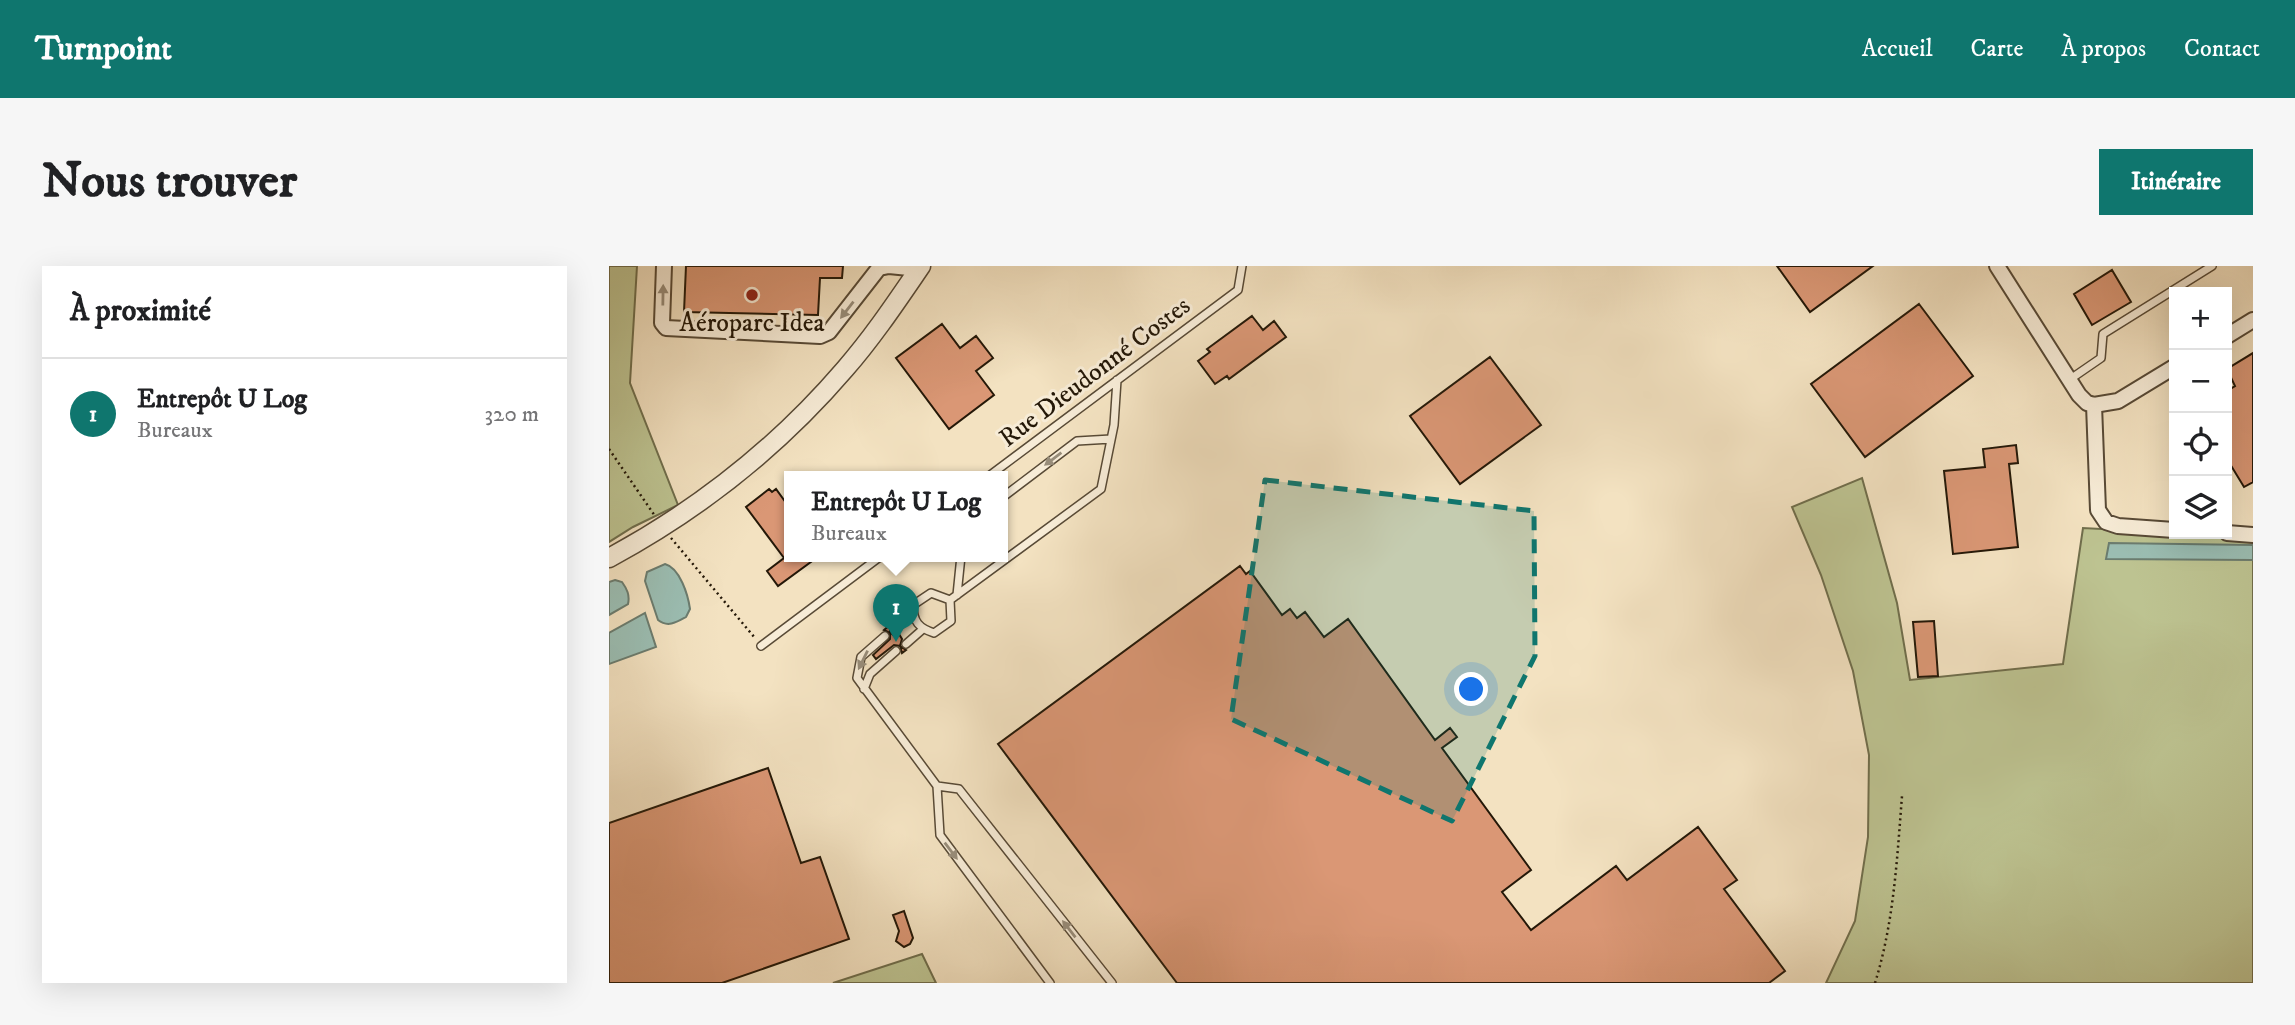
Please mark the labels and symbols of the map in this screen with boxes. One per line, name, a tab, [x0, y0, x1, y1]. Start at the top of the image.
one-way arrow	[657, 284, 669, 306]
marker: Aéroparc Idea	[744, 287, 760, 303]
street label: Rue Dieudonné Costes	[993, 290, 1197, 455]
one-way arrow	[839, 300, 854, 318]
place label: Aéroparc Idea	[679, 307, 825, 340]
one-way arrow	[1045, 451, 1063, 466]
pin: 1	[873, 584, 919, 642]
one-way arrow	[857, 650, 869, 670]
your location	[1454, 672, 1488, 706]
one-way arrow	[944, 841, 959, 859]
one-way arrow	[1062, 921, 1077, 939]

